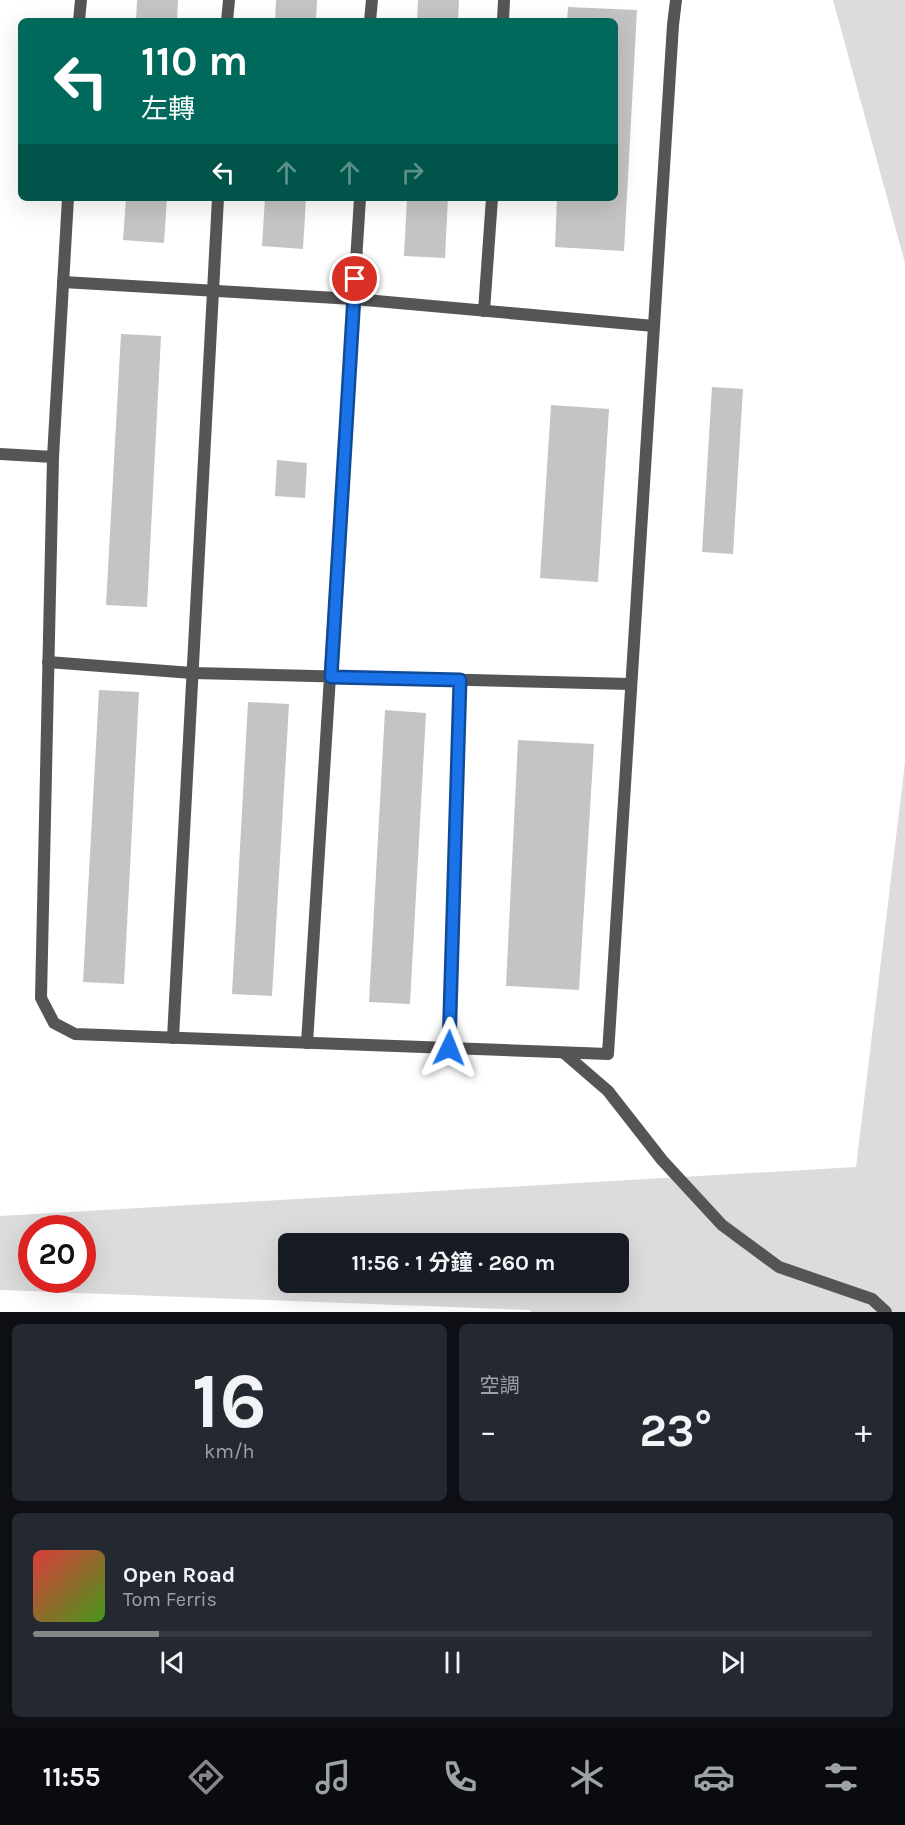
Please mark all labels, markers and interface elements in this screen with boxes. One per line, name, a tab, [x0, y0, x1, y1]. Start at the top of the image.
text: 110 m	[141, 36, 248, 86]
icon: left	[42, 42, 120, 120]
text: 左轉	[141, 93, 195, 125]
icon: left	[207, 156, 240, 189]
icon: ahead	[270, 156, 303, 189]
icon: ahead	[333, 156, 366, 189]
icon: right	[396, 156, 429, 189]
pin	[329, 253, 380, 304]
icon: arrive	[338, 262, 371, 295]
position arrow	[417, 1016, 481, 1080]
speed limit sign: 20	[18, 1215, 96, 1293]
text: 11:56 · 1 分鐘 · 260 m	[352, 1250, 555, 1276]
text: 16	[192, 1355, 267, 1447]
text: 空調	[480, 1374, 520, 1397]
text: 23°	[639, 1405, 712, 1457]
text: −	[480, 1412, 497, 1450]
text: +	[855, 1412, 872, 1450]
text: km/h	[204, 1440, 255, 1463]
text: Open Road	[123, 1562, 235, 1588]
text: Tom Ferris	[123, 1588, 217, 1611]
icon: previous	[156, 1646, 189, 1679]
icon: pause	[436, 1646, 469, 1679]
icon: next	[716, 1646, 749, 1679]
icon: directions	[185, 1756, 227, 1798]
icon: music	[312, 1756, 354, 1798]
icon: phone	[439, 1756, 481, 1798]
icon: climate	[566, 1756, 608, 1798]
icon: car	[693, 1756, 735, 1798]
icon: filters	[820, 1756, 862, 1798]
text: 11:55	[43, 1761, 100, 1793]

